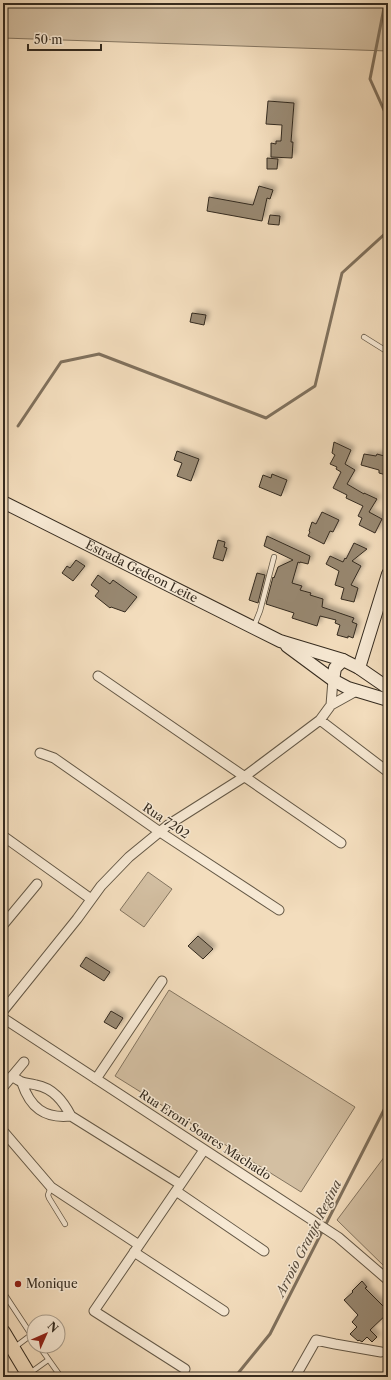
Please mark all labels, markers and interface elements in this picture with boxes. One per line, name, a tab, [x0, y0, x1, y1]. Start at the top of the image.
scale bar	[28, 26, 101, 52]
text: 50 m	[34, 32, 63, 47]
street label: Estrada Gedeon Leite	[83, 537, 201, 606]
street label: Rua 7202	[140, 800, 192, 842]
street label: Rua Eroni Soares Machado	[136, 1086, 274, 1183]
water label: Arroio Granja Regina	[271, 1177, 344, 1301]
place label: Monique	[26, 1276, 78, 1291]
marker: Monique	[13, 1279, 23, 1289]
north arrow	[26, 1314, 66, 1354]
text: N	[45, 1319, 62, 1336]

